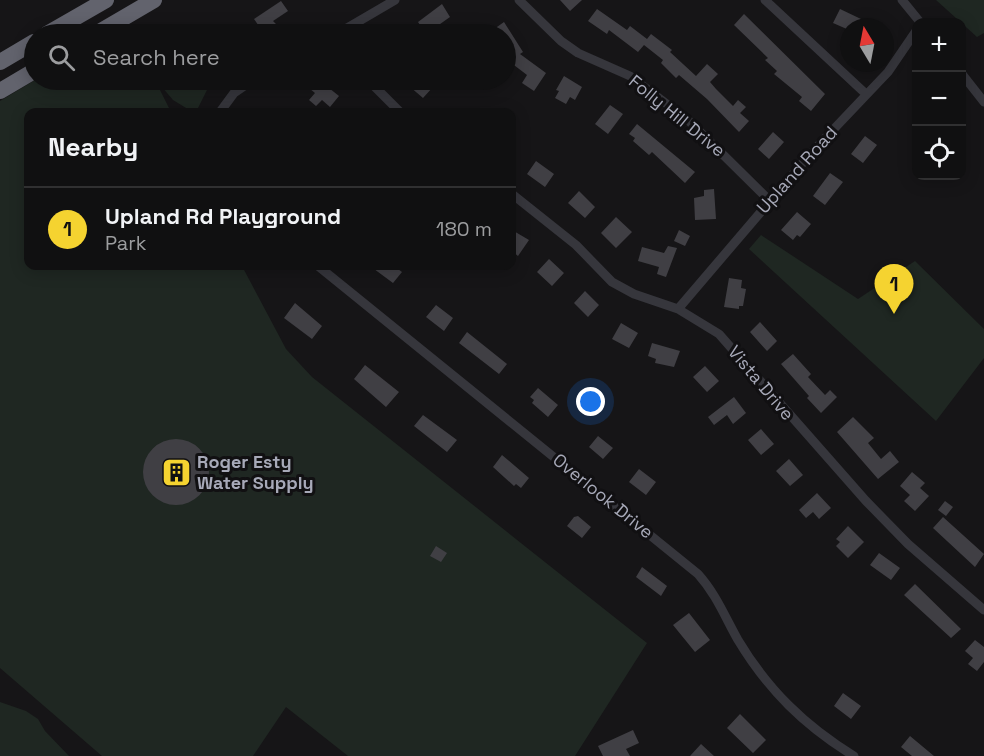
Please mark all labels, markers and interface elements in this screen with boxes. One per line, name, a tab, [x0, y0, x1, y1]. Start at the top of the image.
north arrow	[840, 18, 894, 72]
map controls	[912, 18, 966, 180]
button: +	[912, 18, 966, 72]
search box	[24, 24, 516, 90]
icon: search	[45, 41, 78, 74]
text: Search here	[93, 43, 220, 71]
street label: Folly Hill Drive	[624, 70, 730, 162]
button: −	[912, 72, 966, 126]
street label: Upland Road	[751, 121, 842, 218]
button: locate	[912, 126, 966, 180]
text: Nearby	[48, 130, 138, 164]
text: Upland Rd Playground	[105, 202, 341, 230]
text: 1	[63, 216, 72, 242]
text: 180 m	[436, 216, 492, 242]
text: Park	[105, 230, 147, 256]
pin: 1	[874, 264, 914, 314]
street label: Vista Drive	[723, 340, 799, 425]
your location	[576, 387, 605, 416]
street label: Overlook Drive	[548, 448, 658, 543]
place label: Roger Esty Water Supply	[197, 450, 314, 494]
building icon: Roger Esty Water Supply	[160, 456, 192, 488]

